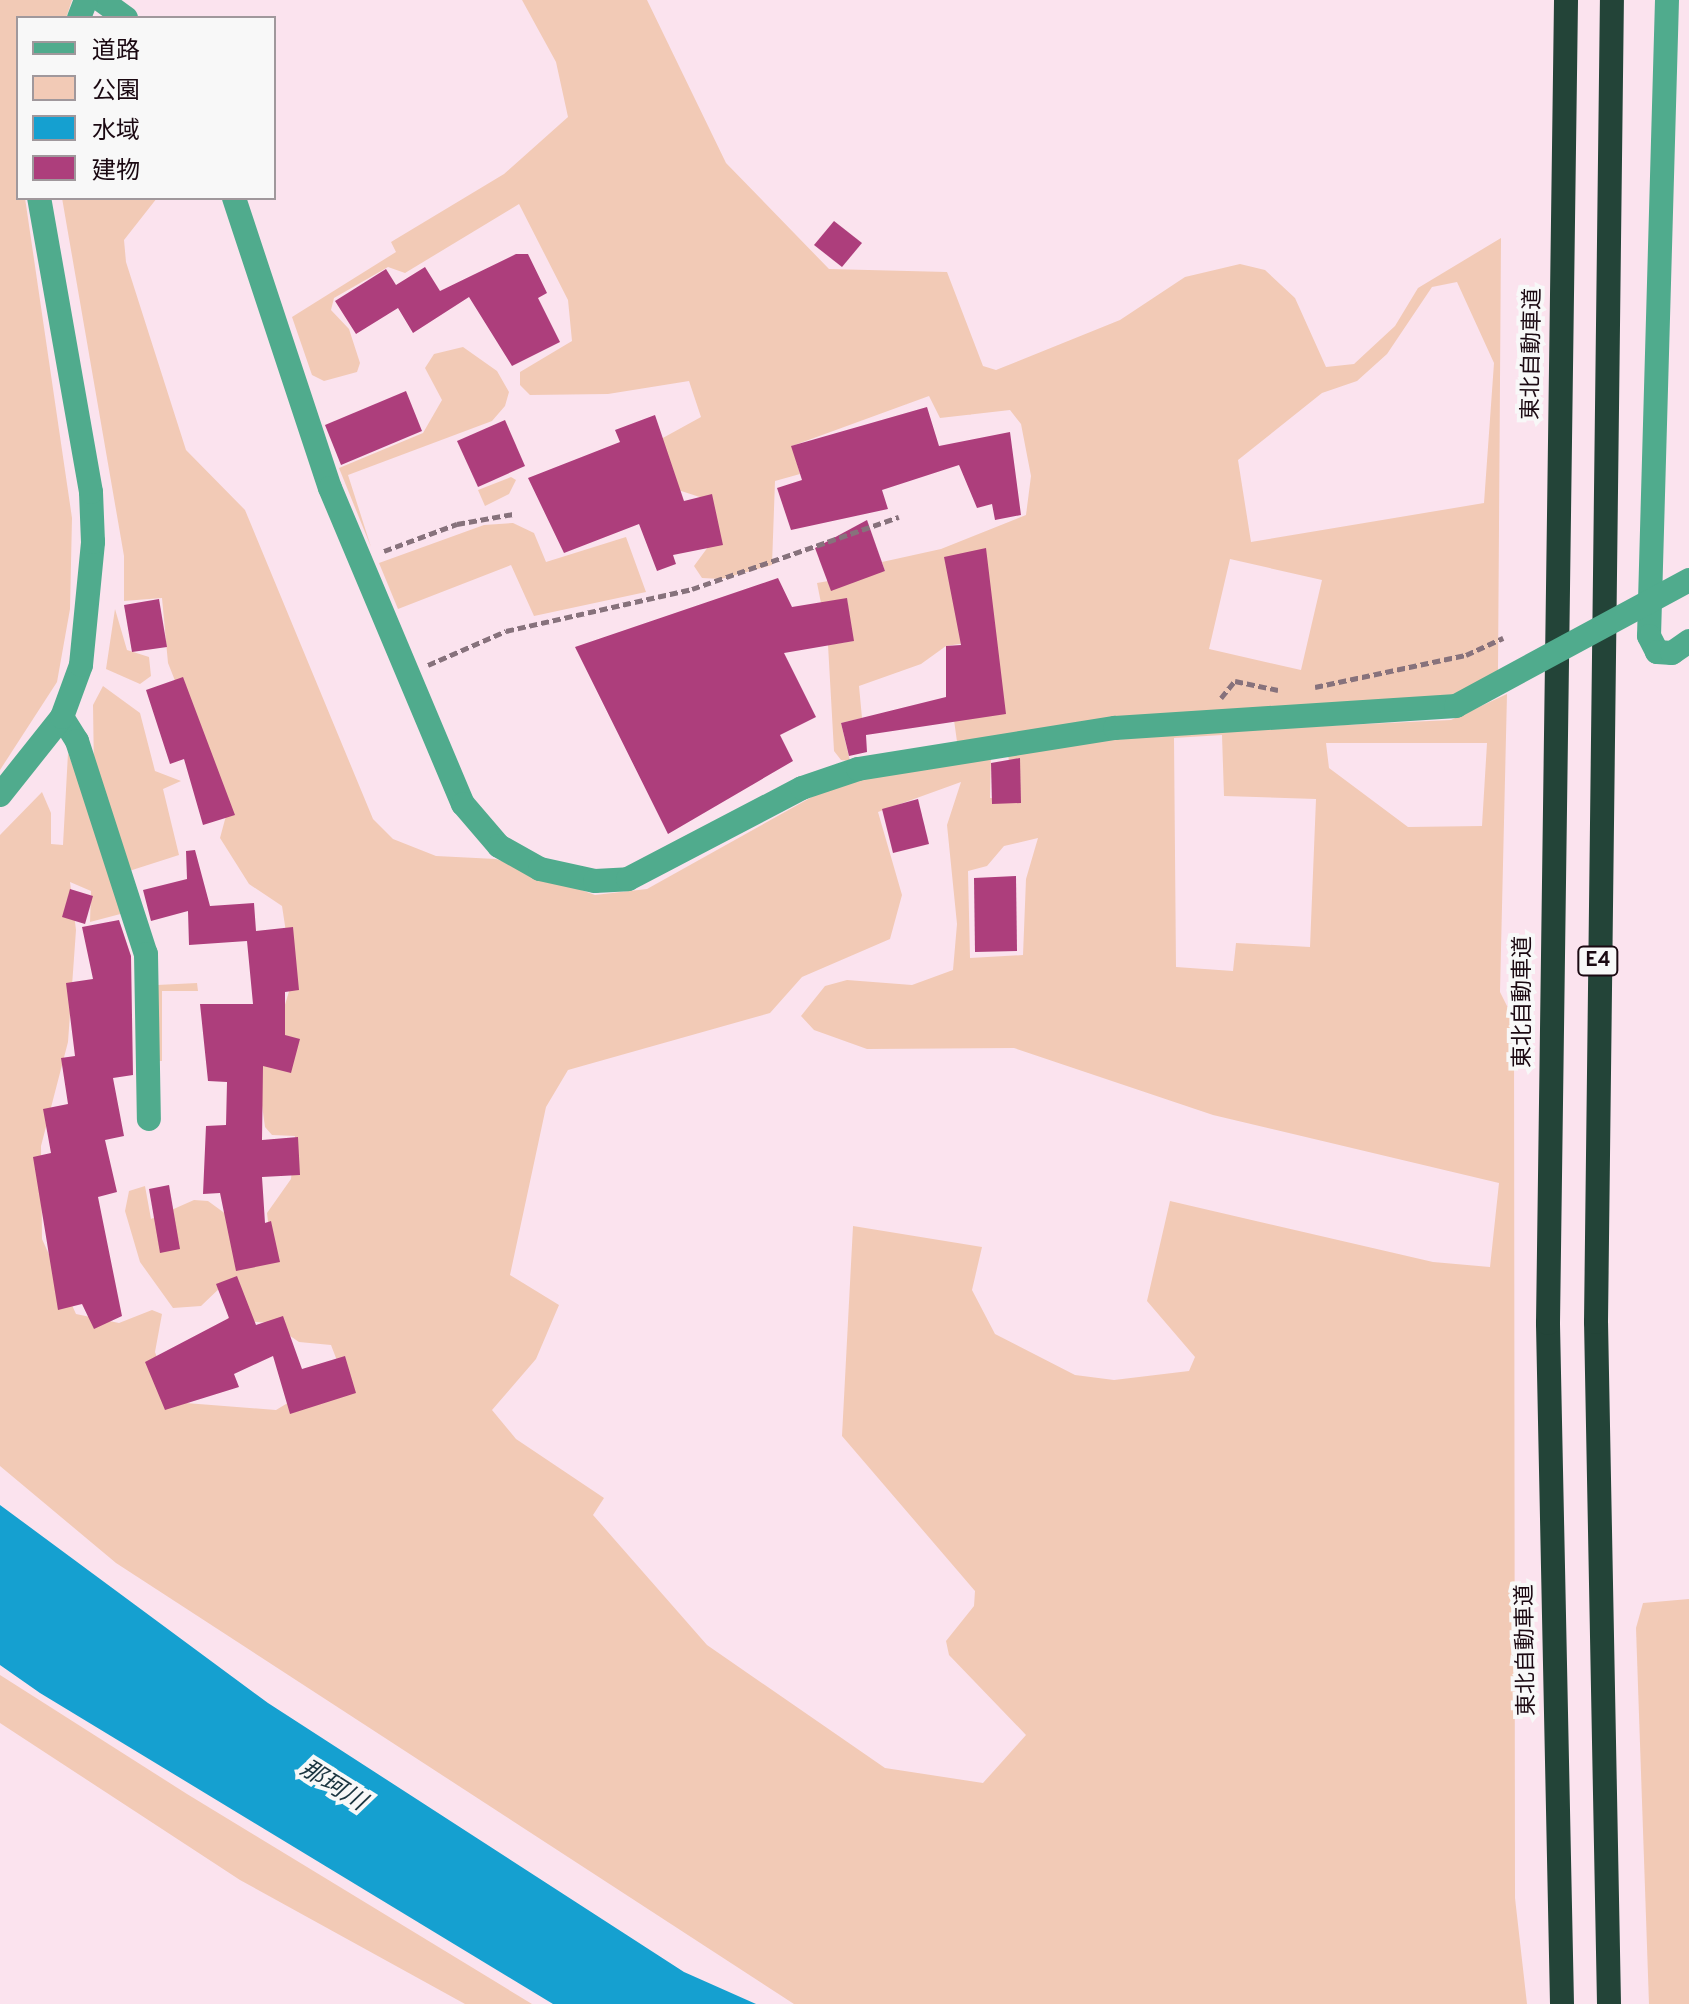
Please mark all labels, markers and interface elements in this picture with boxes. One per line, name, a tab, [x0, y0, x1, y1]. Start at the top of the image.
legend	[16, 16, 276, 200]
text: 道路	[92, 37, 140, 67]
text: 公園	[92, 77, 140, 107]
text: 水域	[92, 117, 140, 147]
text: 建物	[92, 157, 140, 187]
street label: 東北自動車道	[1519, 288, 1547, 420]
street label: 東北自動車道	[1511, 936, 1537, 1068]
road number: E4	[1576, 945, 1620, 977]
street label: 東北自動車道	[1513, 1584, 1541, 1716]
water label: 那珂川	[294, 1756, 370, 1818]

